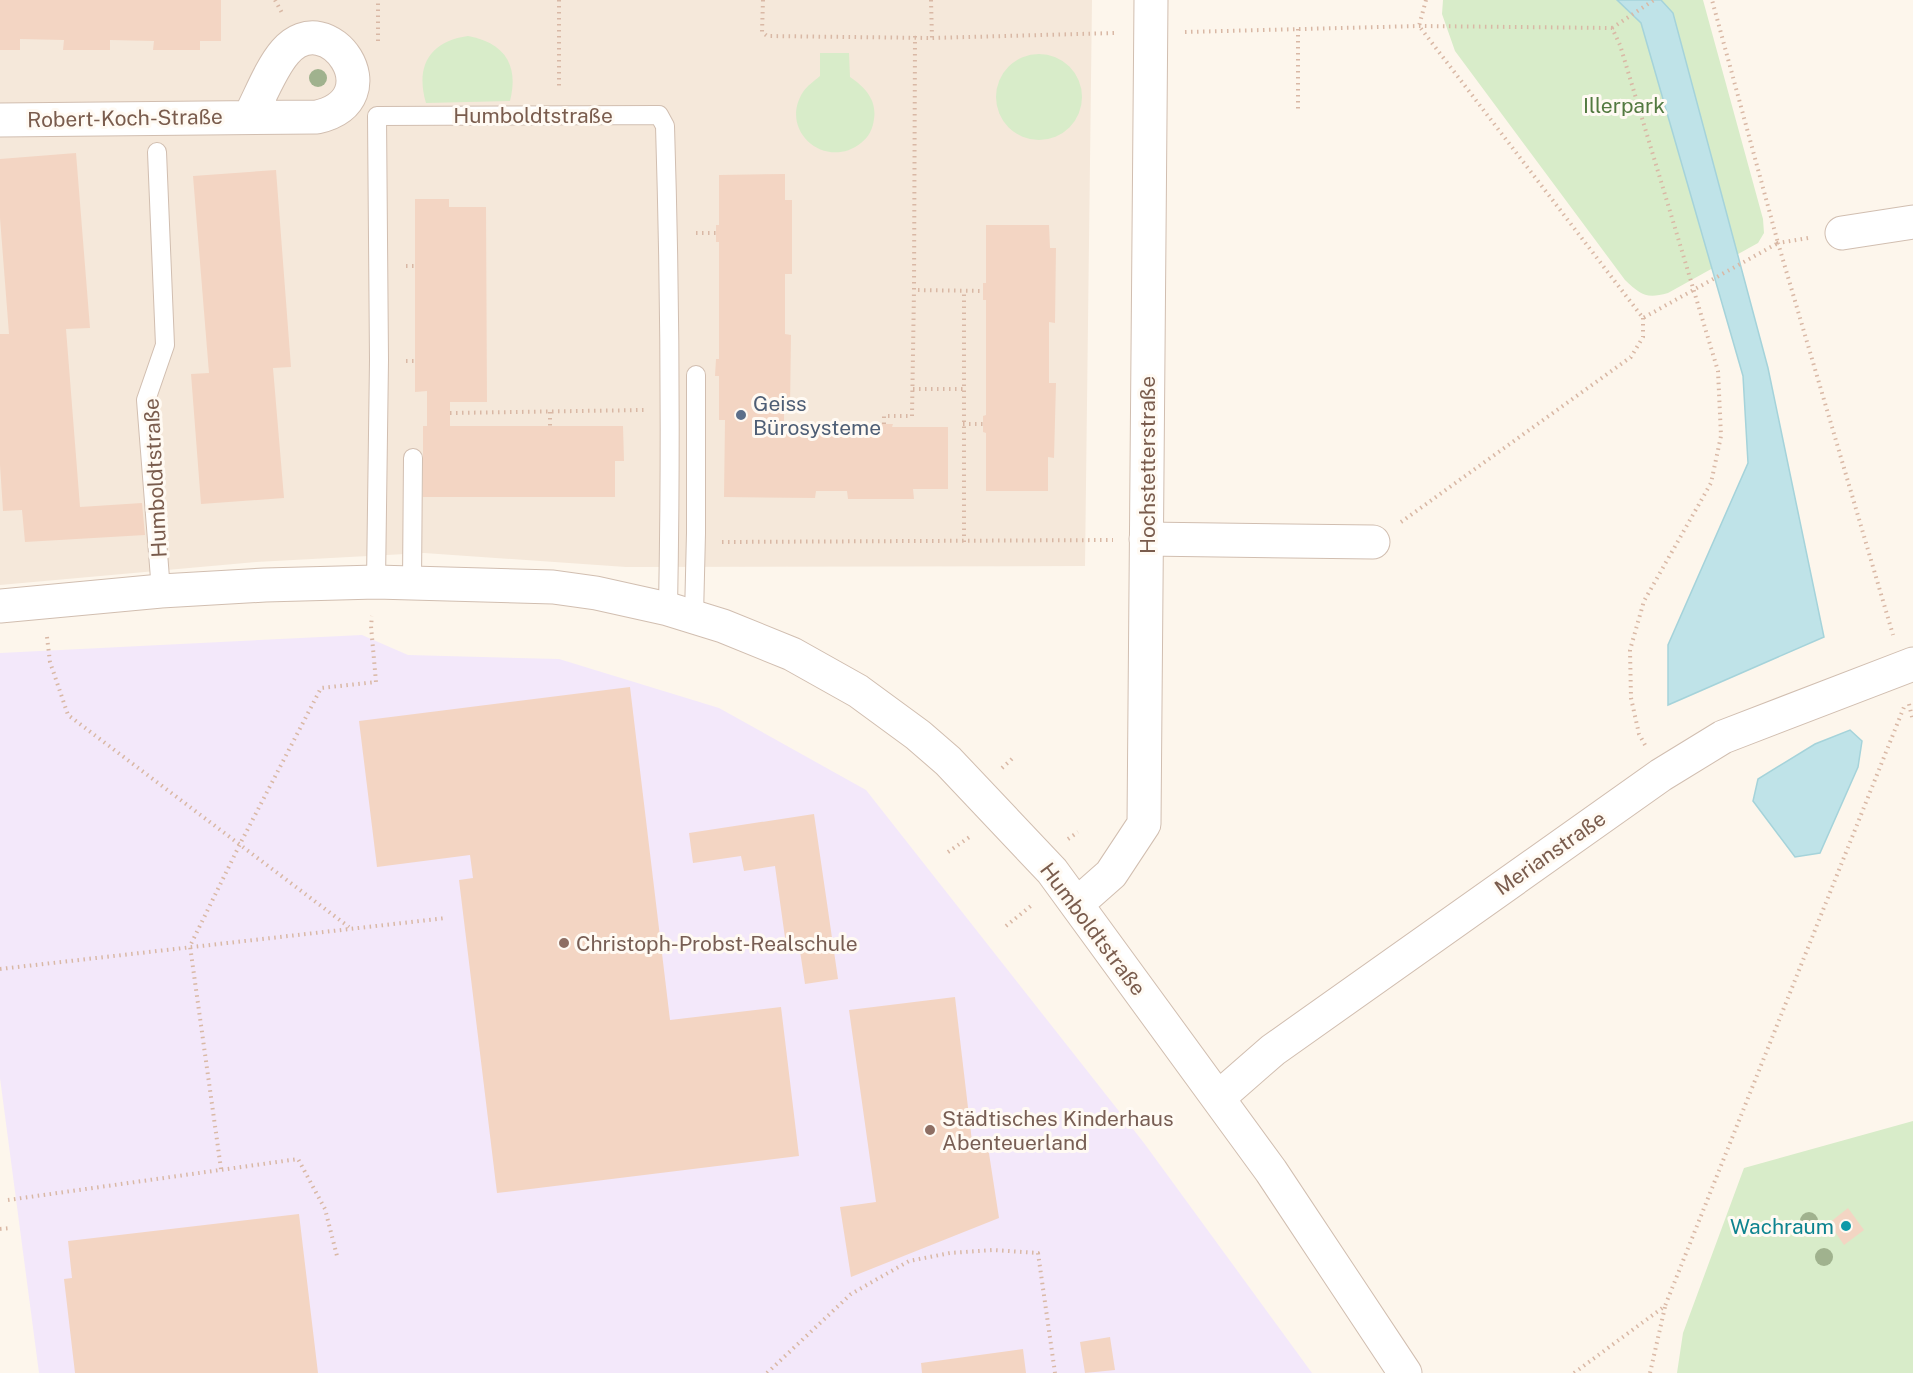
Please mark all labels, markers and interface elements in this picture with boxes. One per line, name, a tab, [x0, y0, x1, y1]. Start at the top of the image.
park label: Illerpark	[1583, 93, 1665, 118]
street label: Humboldtstraße	[453, 103, 613, 128]
street label: Robert-Koch-Straße	[27, 104, 223, 132]
street label: Hochstetterstraße	[1135, 376, 1160, 554]
place label: Geiss Bürosysteme	[753, 391, 881, 440]
street label: Humboldtstraße	[138, 398, 172, 558]
marker: Geiss Bürosysteme	[734, 408, 748, 422]
street label: Merianstraße	[1490, 806, 1610, 900]
street label: Humboldtstraße	[1035, 858, 1151, 1000]
place label: Christoph-Probst-Realschule	[576, 931, 858, 956]
marker: Christoph-Probst-Realschule	[557, 936, 571, 950]
place label: Städtisches Kinderhaus Abenteuerland	[942, 1106, 1174, 1155]
marker: Städtisches Kinderhaus Abenteuerland	[923, 1123, 937, 1137]
place label: Wachraum	[1730, 1214, 1834, 1239]
marker: Wachraum	[1839, 1219, 1853, 1233]

